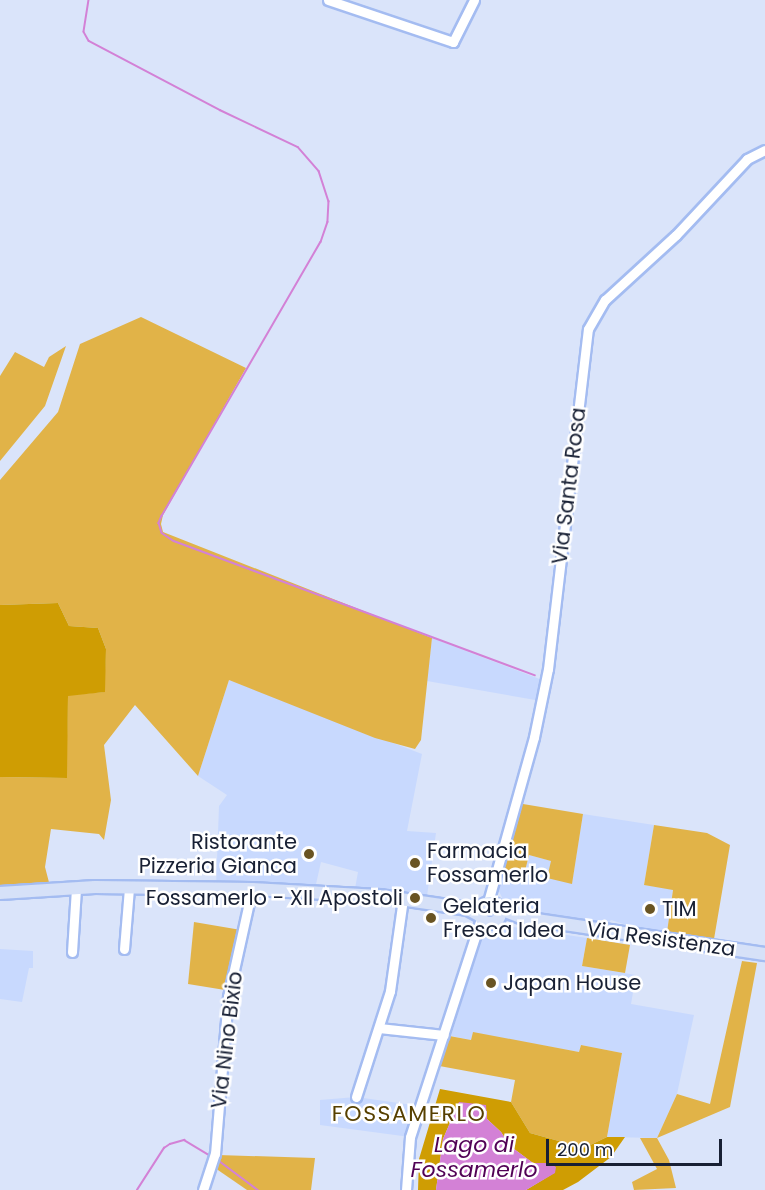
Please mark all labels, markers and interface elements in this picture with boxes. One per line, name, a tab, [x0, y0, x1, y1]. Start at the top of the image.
street label: Via Santa Rosa	[547, 406, 591, 566]
place label: Ristorante Pizzeria Gianca	[139, 829, 297, 879]
place label: Farmacia Fossamerlo	[427, 838, 548, 888]
marker: Ristorante Pizzeria Gianca	[302, 847, 316, 861]
marker: Farmacia Fossamerlo	[408, 856, 422, 870]
place label: Fossamerlo - XII Apostoli	[146, 885, 403, 911]
marker: Fossamerlo - XII Apostoli	[408, 891, 422, 905]
place label: Gelateria Fresca Idea	[443, 893, 565, 943]
place label: TIM	[662, 896, 697, 922]
marker: TIM	[643, 902, 657, 916]
marker: Gelateria Fresca Idea	[424, 911, 438, 925]
street label: Via Resistenza	[585, 916, 737, 962]
street label: Via Nino Bixio	[206, 970, 248, 1110]
place label: Japan House	[503, 970, 641, 996]
marker: Japan House	[484, 976, 498, 990]
district label: FOSSAMERLO	[332, 1101, 486, 1127]
scale bar	[549, 1127, 724, 1165]
water label: Lago di Fossamerlo	[410, 1131, 538, 1182]
text: 200 m	[557, 1137, 613, 1162]

